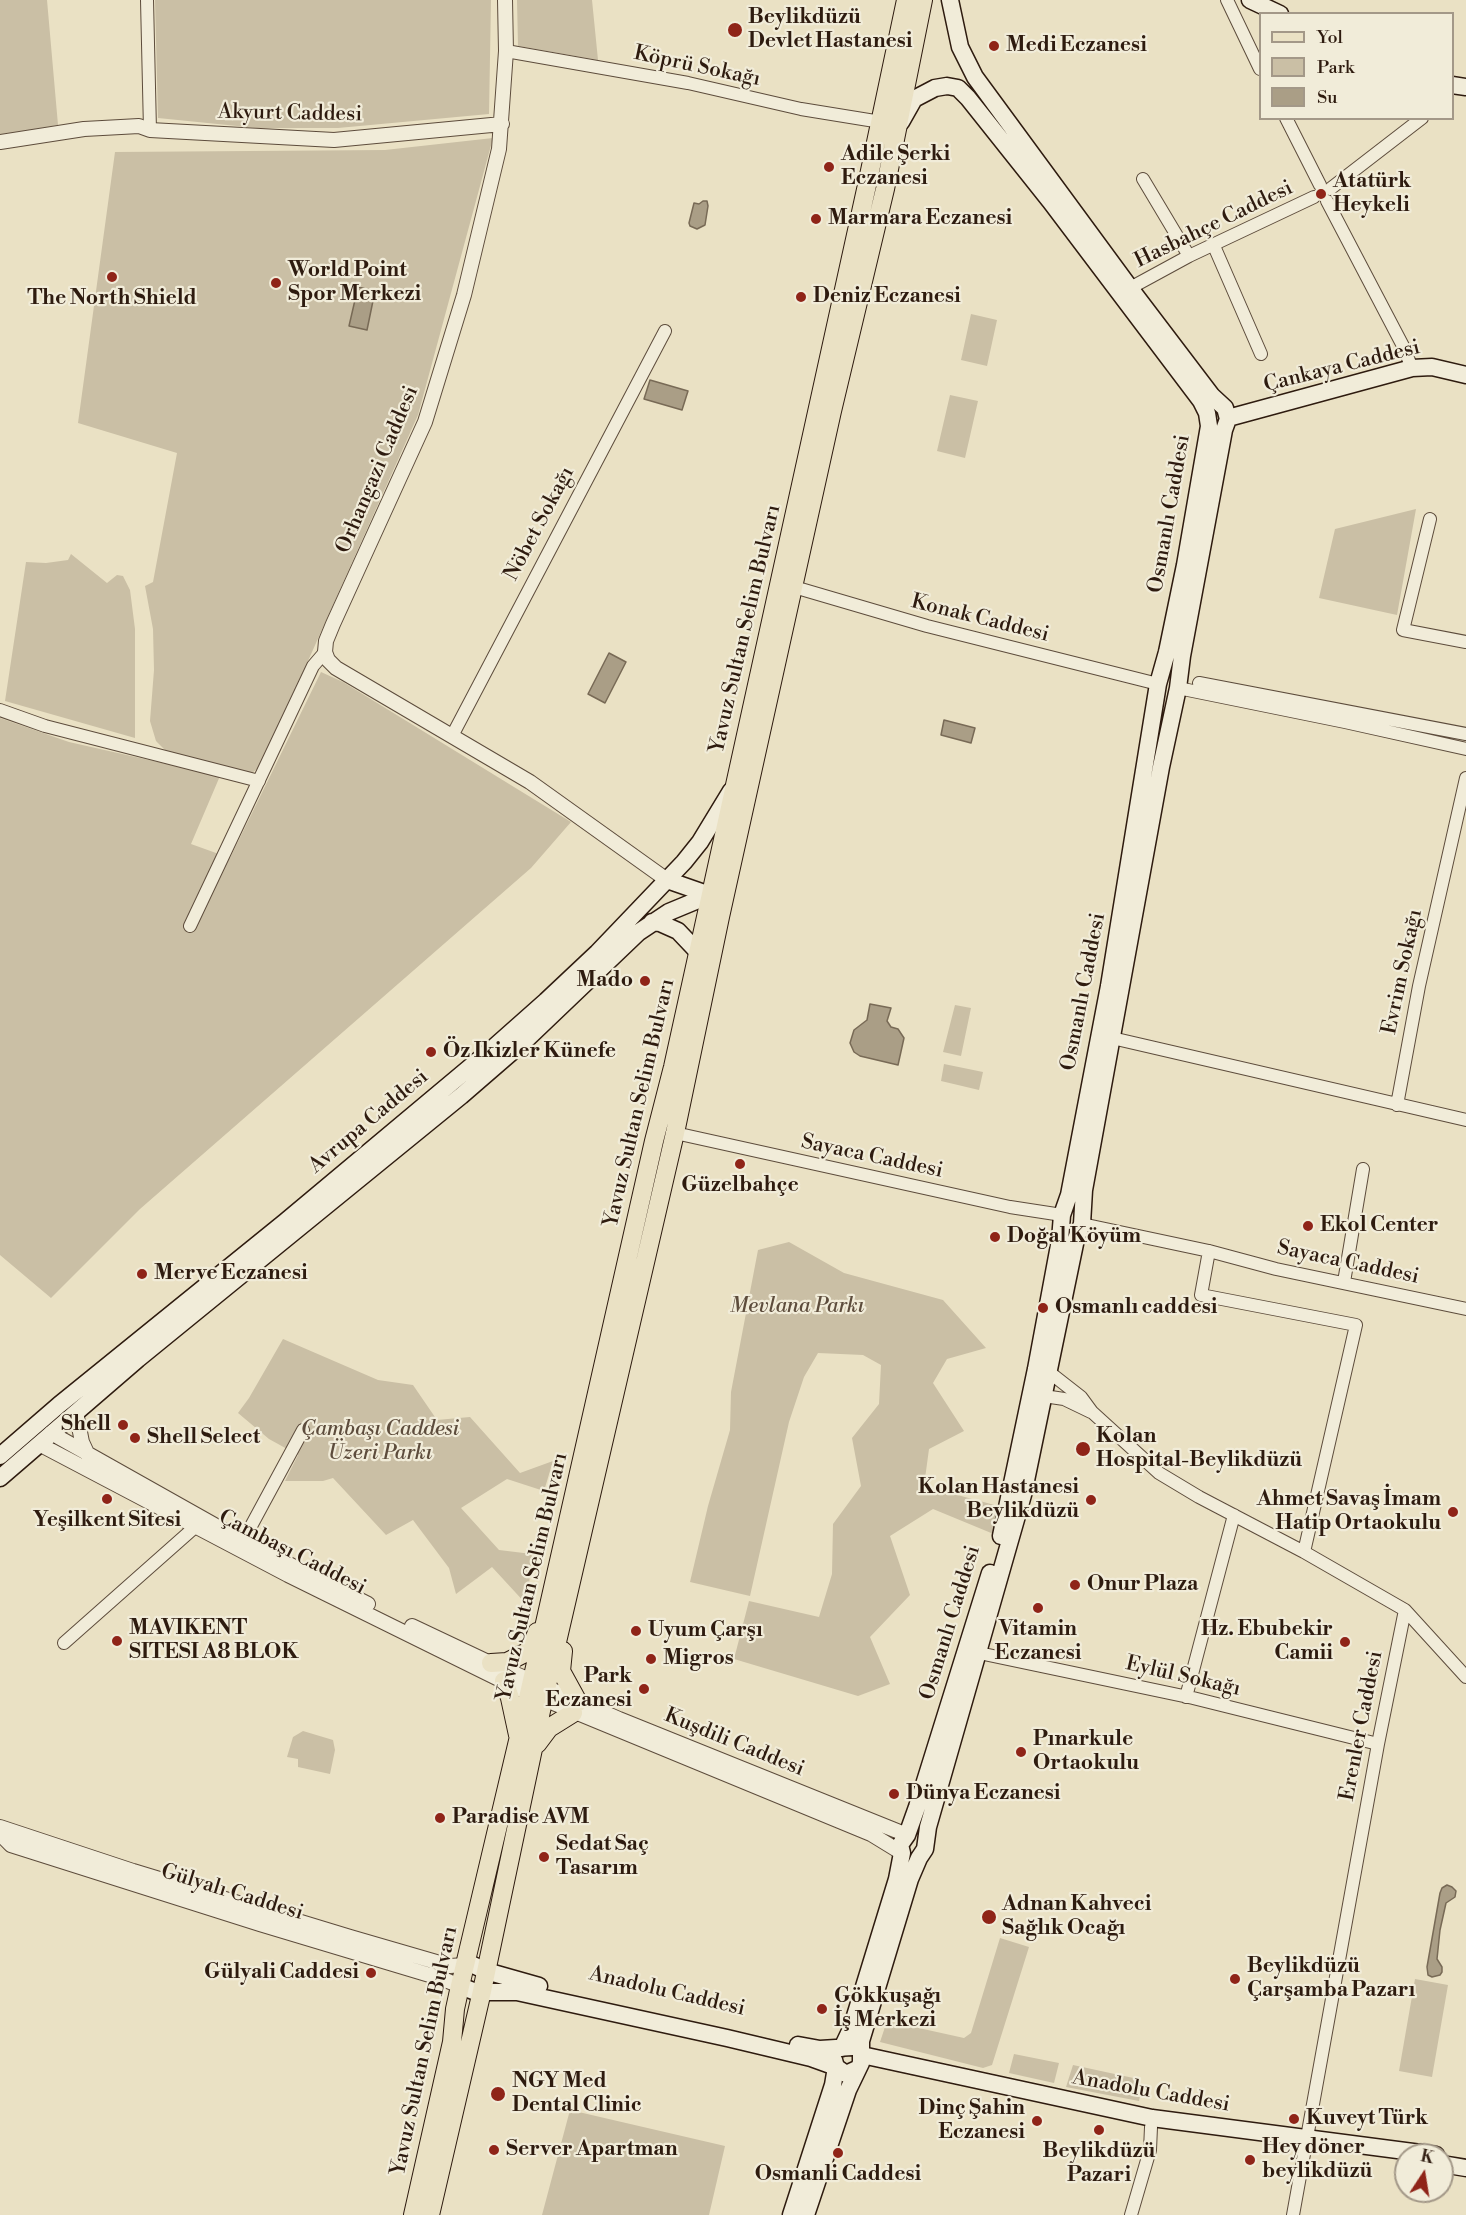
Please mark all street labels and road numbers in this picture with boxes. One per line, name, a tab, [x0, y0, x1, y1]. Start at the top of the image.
street label: Köprü Sokağı	[631, 41, 763, 93]
street label: Akyurt Caddesi	[218, 100, 362, 128]
street label: Hasbahçe Caddesi	[1131, 176, 1297, 274]
street label: Çankaya Caddesi	[1261, 335, 1423, 399]
street label: Orhangazi Caddesi	[331, 383, 425, 557]
street label: Osmanlı Caddesi	[1144, 433, 1196, 595]
street label: Nöbet Sokağı	[499, 463, 581, 585]
street label: Yavuz Sultan Selim Bulvarı	[705, 502, 787, 756]
street label: Konak Caddesi	[909, 590, 1051, 648]
street label: Evrim Sokağı	[1377, 907, 1429, 1037]
street label: Osmanlı Caddesi	[1056, 911, 1112, 1073]
street label: Yavuz Sultan Selim Bulvarı	[599, 976, 681, 1230]
street label: Avrupa Caddesi	[304, 1065, 434, 1179]
street label: Sayaca Caddesi	[799, 1130, 945, 1184]
street label: Sayaca Caddesi	[1275, 1236, 1421, 1290]
street label: Yavuz Sultan Selim Bulvarı	[492, 1450, 574, 1704]
street label: Çambaşı Caddesi	[214, 1505, 370, 1601]
street label: Osmanlı Caddesi	[916, 1543, 986, 1703]
street label: Erenler Caddesi	[1335, 1649, 1389, 1803]
street label: Eylül Sokağı	[1123, 1652, 1243, 1702]
street label: Kuşdili Caddesi	[660, 1703, 808, 1783]
street label: Gülyalı Caddesi	[158, 1859, 306, 1927]
street label: Yavuz Sultan Selim Bulvarı	[386, 1924, 464, 2178]
street label: Anadolu Caddesi	[586, 1962, 748, 2022]
street label: Anadolu Caddesi	[1070, 2066, 1232, 2118]

